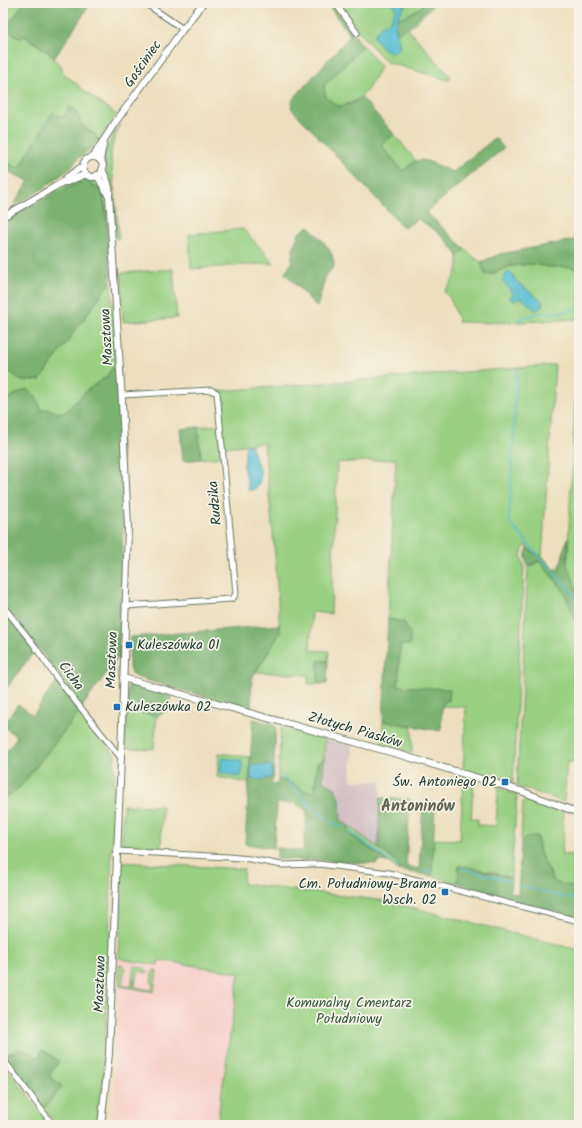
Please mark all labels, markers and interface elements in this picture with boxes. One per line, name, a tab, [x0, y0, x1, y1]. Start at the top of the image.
street label: Gościniec	[119, 36, 167, 92]
street label: Masztowa	[95, 308, 119, 366]
street label: Rudzika	[202, 480, 228, 526]
street label: Masztowa	[100, 631, 124, 689]
place label: Kuleszówka 01	[137, 634, 220, 656]
marker: Kuleszówka 01	[124, 640, 134, 650]
street label: Cicha	[53, 657, 89, 695]
place label: Kuleszówka 02	[125, 696, 212, 718]
marker: Kuleszówka 02	[112, 702, 122, 712]
street label: Złotych Piasków	[305, 706, 405, 754]
place label: Św. Antoniego 02	[393, 771, 497, 793]
marker: Św. Antoniego 02	[500, 777, 510, 787]
district label: Antoninów	[381, 794, 456, 819]
place label: Cm. Południowy-Brama Wsch. 02	[298, 873, 437, 911]
marker: Cm. Południowy-Brama Wsch. 02	[440, 887, 450, 897]
street label: Masztowa	[88, 955, 112, 1013]
park label: Komunalny Cmentarz Południowy	[286, 992, 412, 1030]

